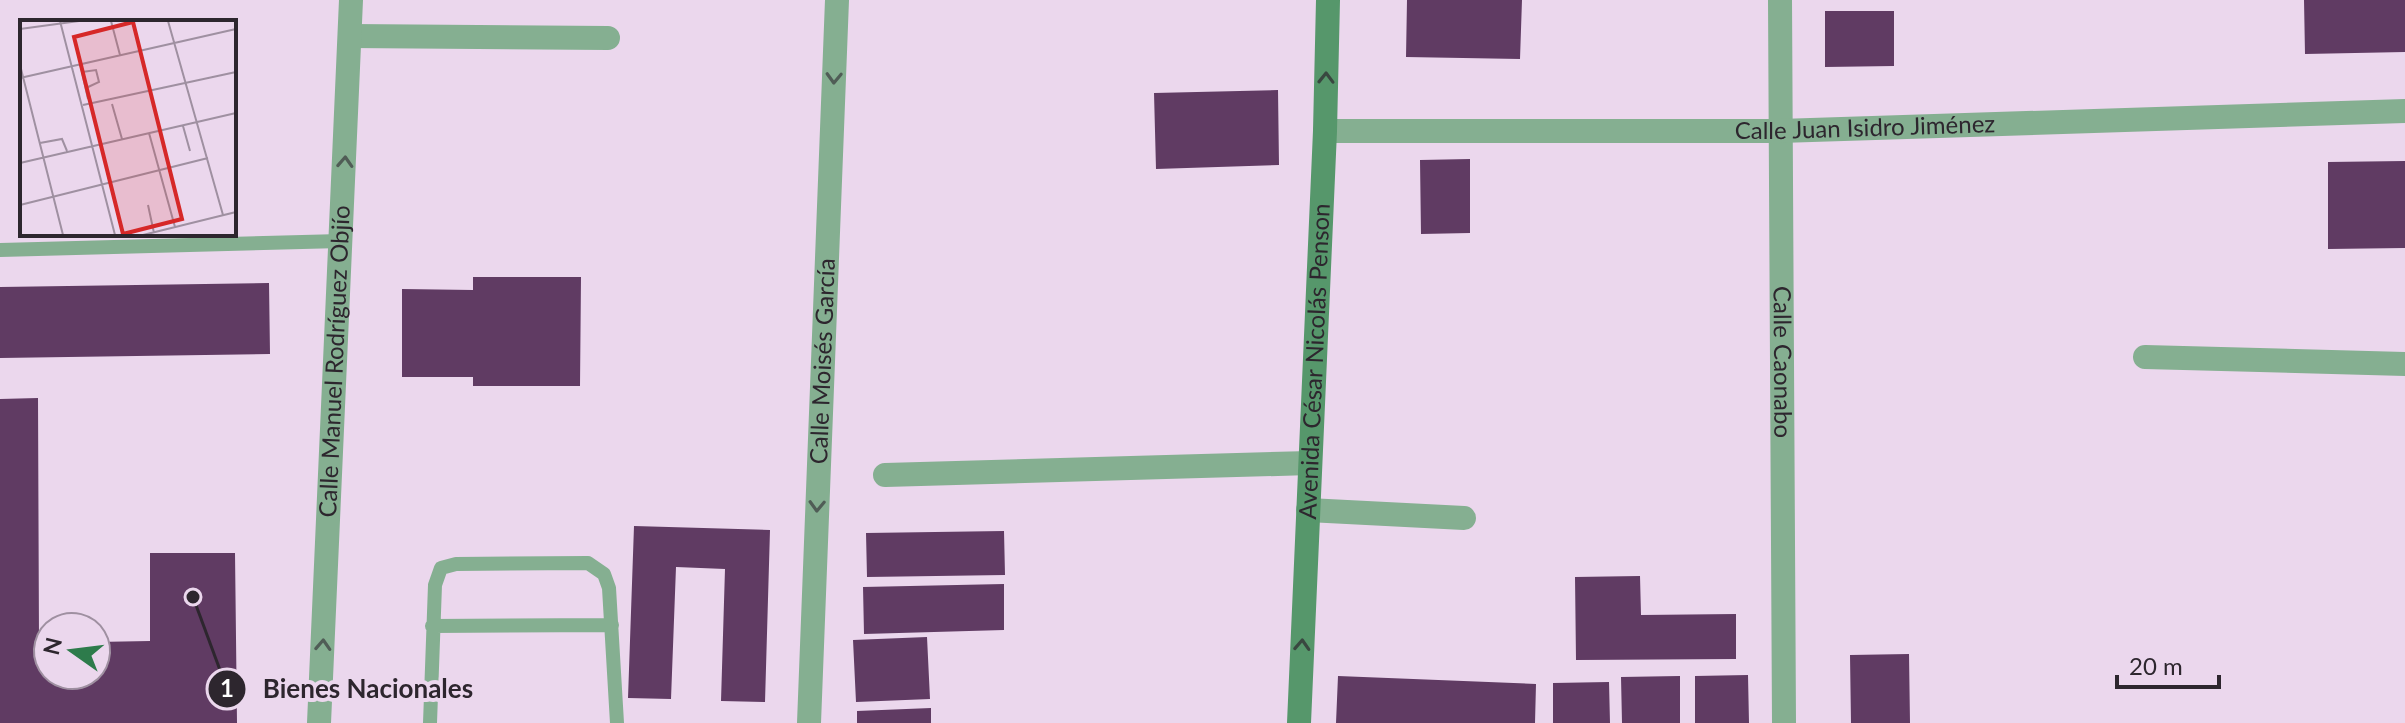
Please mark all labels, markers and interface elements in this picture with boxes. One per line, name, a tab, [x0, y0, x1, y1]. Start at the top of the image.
inset map	[20, 20, 236, 236]
one-way arrow	[1318, 71, 1335, 84]
one-way arrow	[825, 72, 842, 85]
street label: Calle Juan Isidro Jiménez	[1735, 108, 1996, 144]
one-way arrow	[336, 155, 353, 168]
street label: Avenida César Nicolás Penson	[1292, 203, 1335, 520]
street label: Calle Manuel Rodríguez Objío	[312, 205, 355, 518]
street label: Calle Moisés García	[803, 258, 840, 465]
street label: Calle Caonabo	[1769, 286, 1798, 438]
one-way arrow	[809, 500, 826, 513]
north arrow	[32, 611, 112, 691]
text: N	[37, 635, 67, 658]
one-way arrow	[314, 638, 331, 651]
one-way arrow	[1294, 638, 1311, 651]
scale bar	[2117, 639, 2219, 689]
text: 20 m	[2129, 651, 2183, 680]
callout: Bienes Nacionales	[207, 664, 489, 714]
text: Bienes Nacionales	[263, 672, 473, 704]
text: 1	[220, 673, 234, 702]

